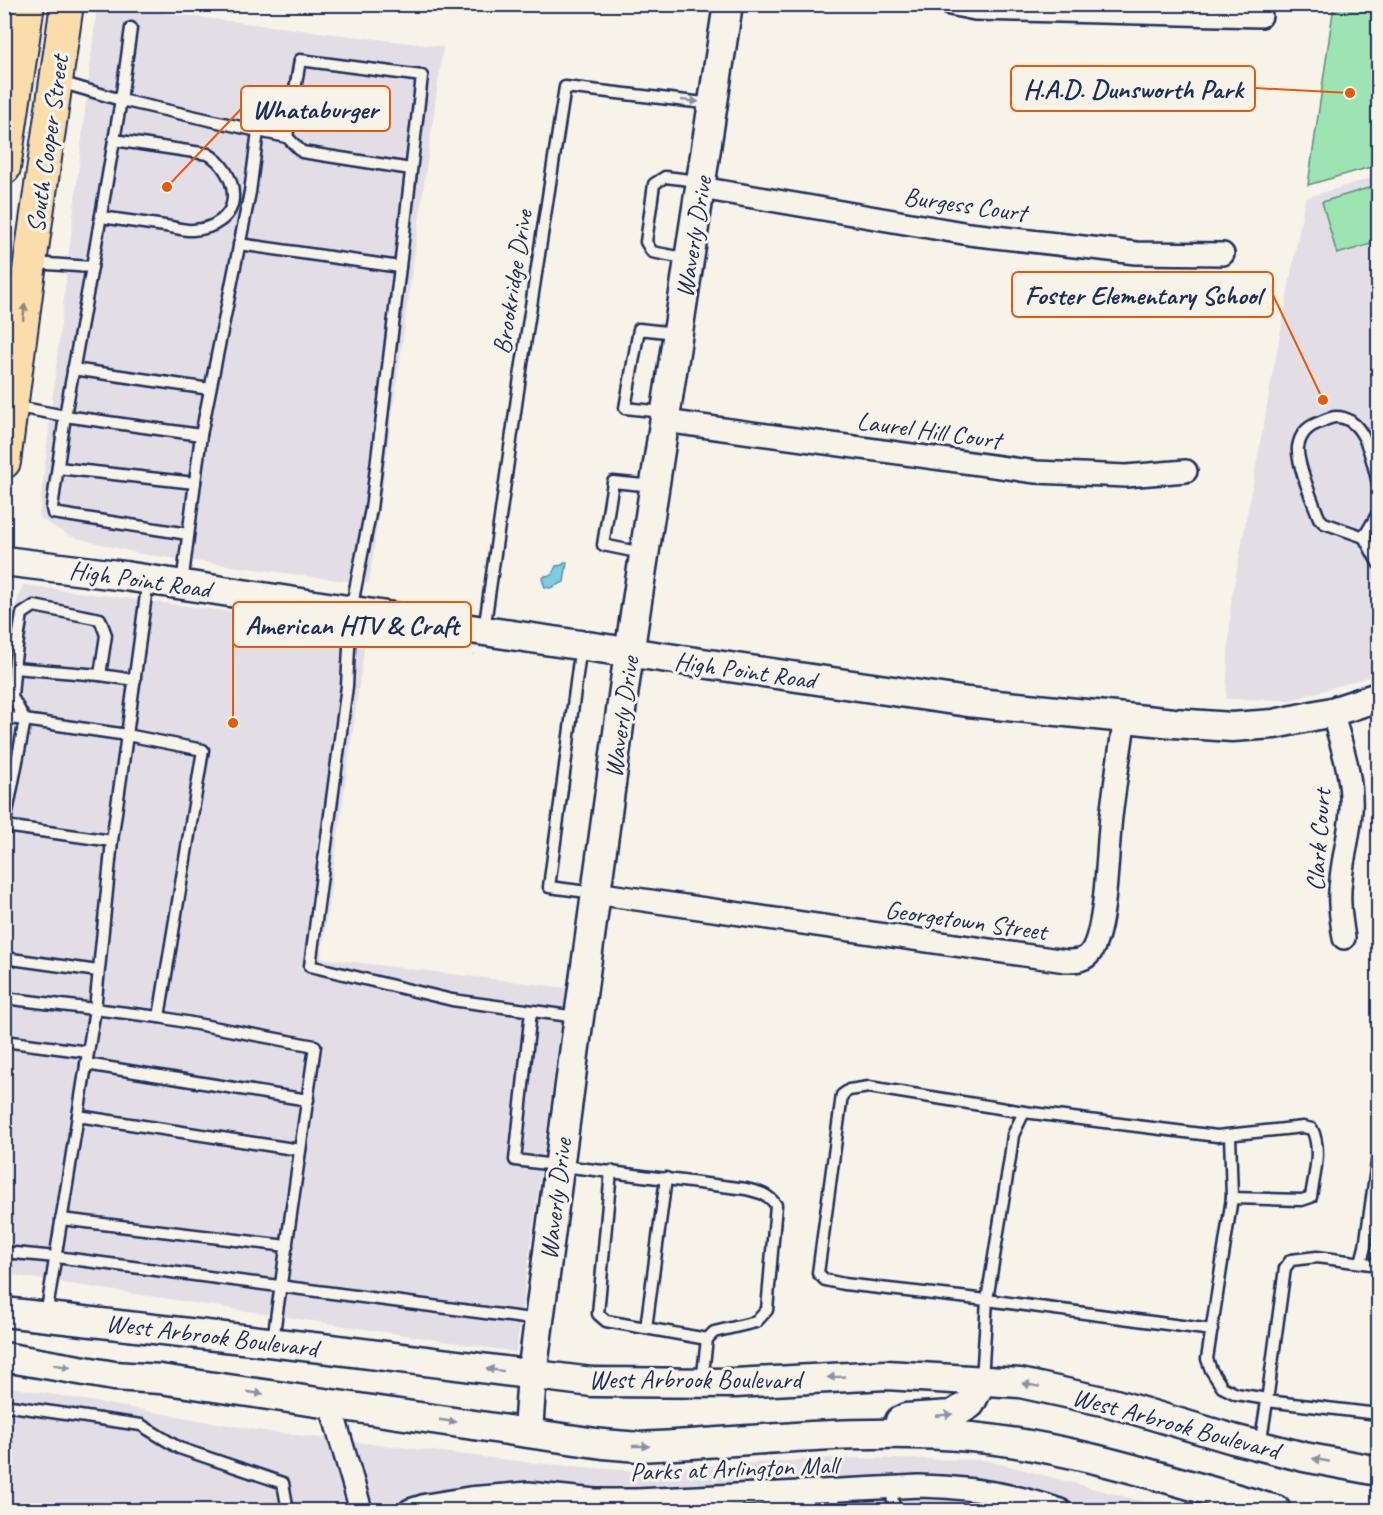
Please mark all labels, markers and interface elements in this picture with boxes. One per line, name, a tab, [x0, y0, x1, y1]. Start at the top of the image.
street label: South Cooper Street	[19, 51, 77, 235]
callout: H.A.D. Dunsworth Park	[1011, 66, 1255, 111]
text: H.A.D. Dunsworth Park	[1023, 72, 1246, 106]
callout: Whataburger	[241, 86, 390, 131]
text: Whataburger	[252, 92, 381, 126]
one-way arrow	[681, 97, 700, 106]
street label: Waverly Drive	[668, 173, 720, 300]
street label: Burgess Court	[902, 180, 1032, 230]
street label: Brookridge Drive	[485, 206, 540, 356]
callout: Foster Elementary School	[1012, 272, 1273, 317]
text: Foster Elementary School	[1025, 278, 1267, 312]
one-way arrow	[19, 303, 29, 322]
street label: Laurel Hill Court	[855, 404, 1006, 457]
street label: High Point Road	[67, 553, 216, 606]
callout: American HTV & Craft	[233, 602, 471, 647]
text: American HTV & Craft	[245, 608, 462, 642]
street label: High Point Road	[672, 644, 821, 697]
street label: Waverly Drive	[597, 653, 647, 780]
street label: Clark Court	[1298, 785, 1339, 892]
street label: Georgetown Street	[883, 893, 1051, 948]
street label: Waverly Drive	[532, 1135, 579, 1262]
street label: West Arbrook Boulevard	[104, 1306, 323, 1365]
one-way arrow	[53, 1362, 72, 1371]
street label: West Arbrook Boulevard	[589, 1363, 805, 1396]
one-way arrow	[486, 1365, 505, 1374]
one-way arrow	[827, 1373, 846, 1382]
one-way arrow	[1022, 1380, 1040, 1390]
street label: West Arbrook Boulevard	[1069, 1380, 1287, 1468]
one-way arrow	[246, 1388, 265, 1397]
one-way arrow	[934, 1411, 953, 1420]
one-way arrow	[439, 1416, 458, 1425]
one-way arrow	[632, 1441, 651, 1451]
street label: Parks at Arlington Mall	[629, 1448, 843, 1489]
one-way arrow	[1311, 1456, 1330, 1465]

